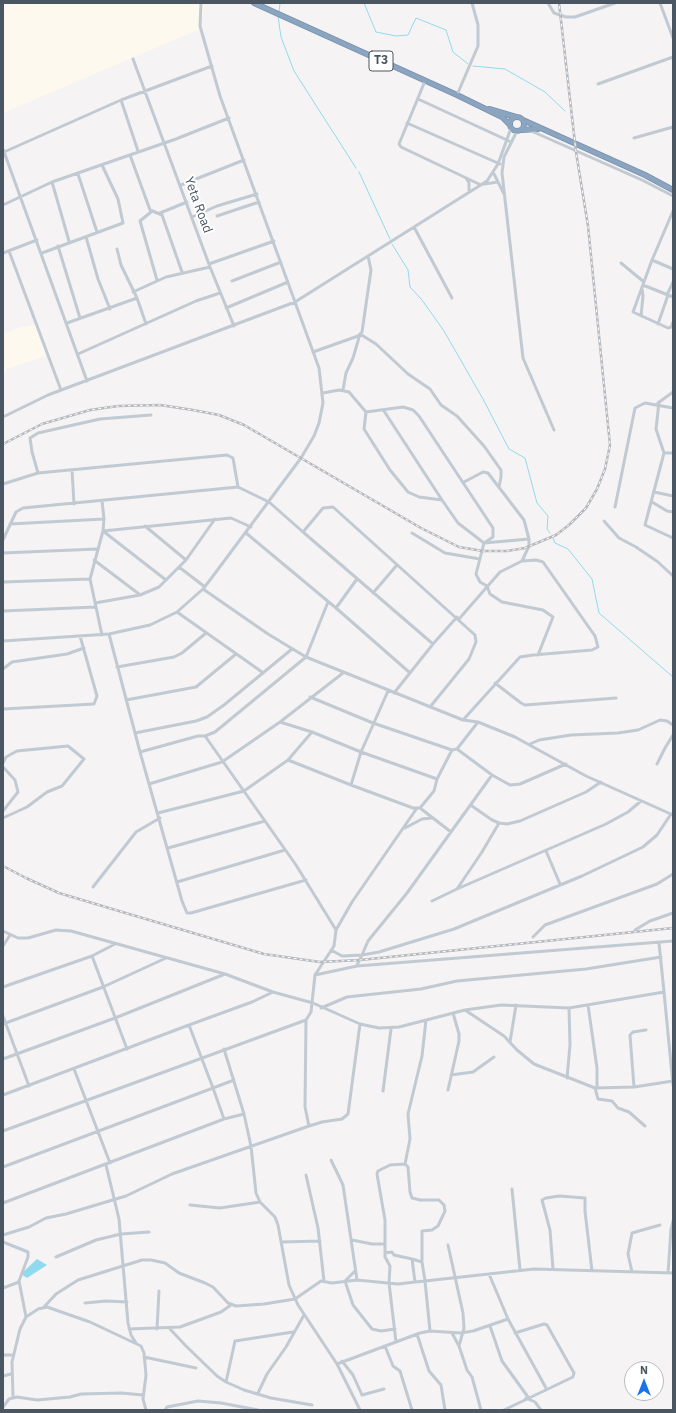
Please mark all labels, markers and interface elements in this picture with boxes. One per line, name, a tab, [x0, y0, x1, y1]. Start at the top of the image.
road number: T3	[369, 51, 393, 71]
street label: Yeta Road	[181, 175, 215, 235]
north arrow	[624, 1361, 664, 1401]
text: N	[640, 1363, 648, 1377]

